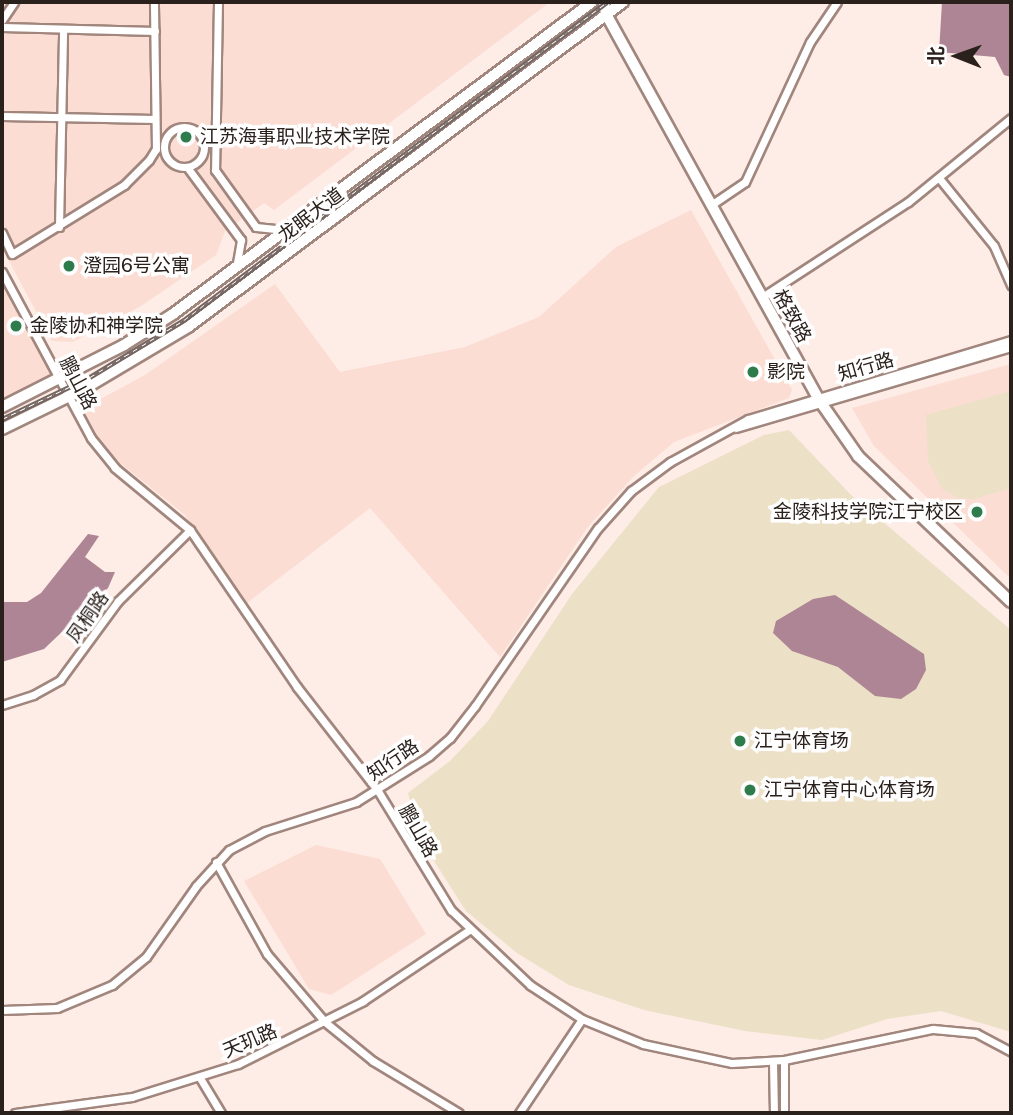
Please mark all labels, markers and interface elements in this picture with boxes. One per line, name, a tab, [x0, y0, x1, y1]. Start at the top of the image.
north arrow	[922, 21, 992, 91]
text: 北	[925, 46, 947, 65]
place label: 江苏海事职业技术学院	[200, 126, 390, 148]
marker: 江苏海事职业技术学院	[178, 129, 194, 145]
street label: 龙眠大道	[274, 183, 348, 247]
place label: 澄园6号公寓	[83, 255, 190, 277]
marker: 澄园6号公寓	[61, 258, 77, 274]
street label: 格致路	[768, 286, 816, 346]
place label: 金陵协和神学院	[30, 315, 163, 337]
marker: 金陵协和神学院	[8, 318, 24, 334]
street label: 知行路	[835, 348, 897, 386]
street label: 鹏山路	[55, 352, 101, 414]
place label: 影院	[767, 361, 805, 383]
marker: 影院	[745, 364, 761, 380]
place label: 金陵科技学院江宁校区	[773, 501, 963, 523]
marker: 金陵科技学院江宁校区	[969, 504, 985, 520]
street label: 凤桐路	[62, 587, 114, 647]
place label: 江宁体育场	[754, 730, 849, 752]
marker: 江宁体育场	[732, 733, 748, 749]
street label: 知行路	[363, 735, 423, 785]
place label: 江宁体育中心体育场	[764, 779, 935, 801]
marker: 江宁体育中心体育场	[742, 782, 758, 798]
street label: 鹏山路	[394, 801, 442, 861]
street label: 天玑路	[219, 1019, 281, 1063]

